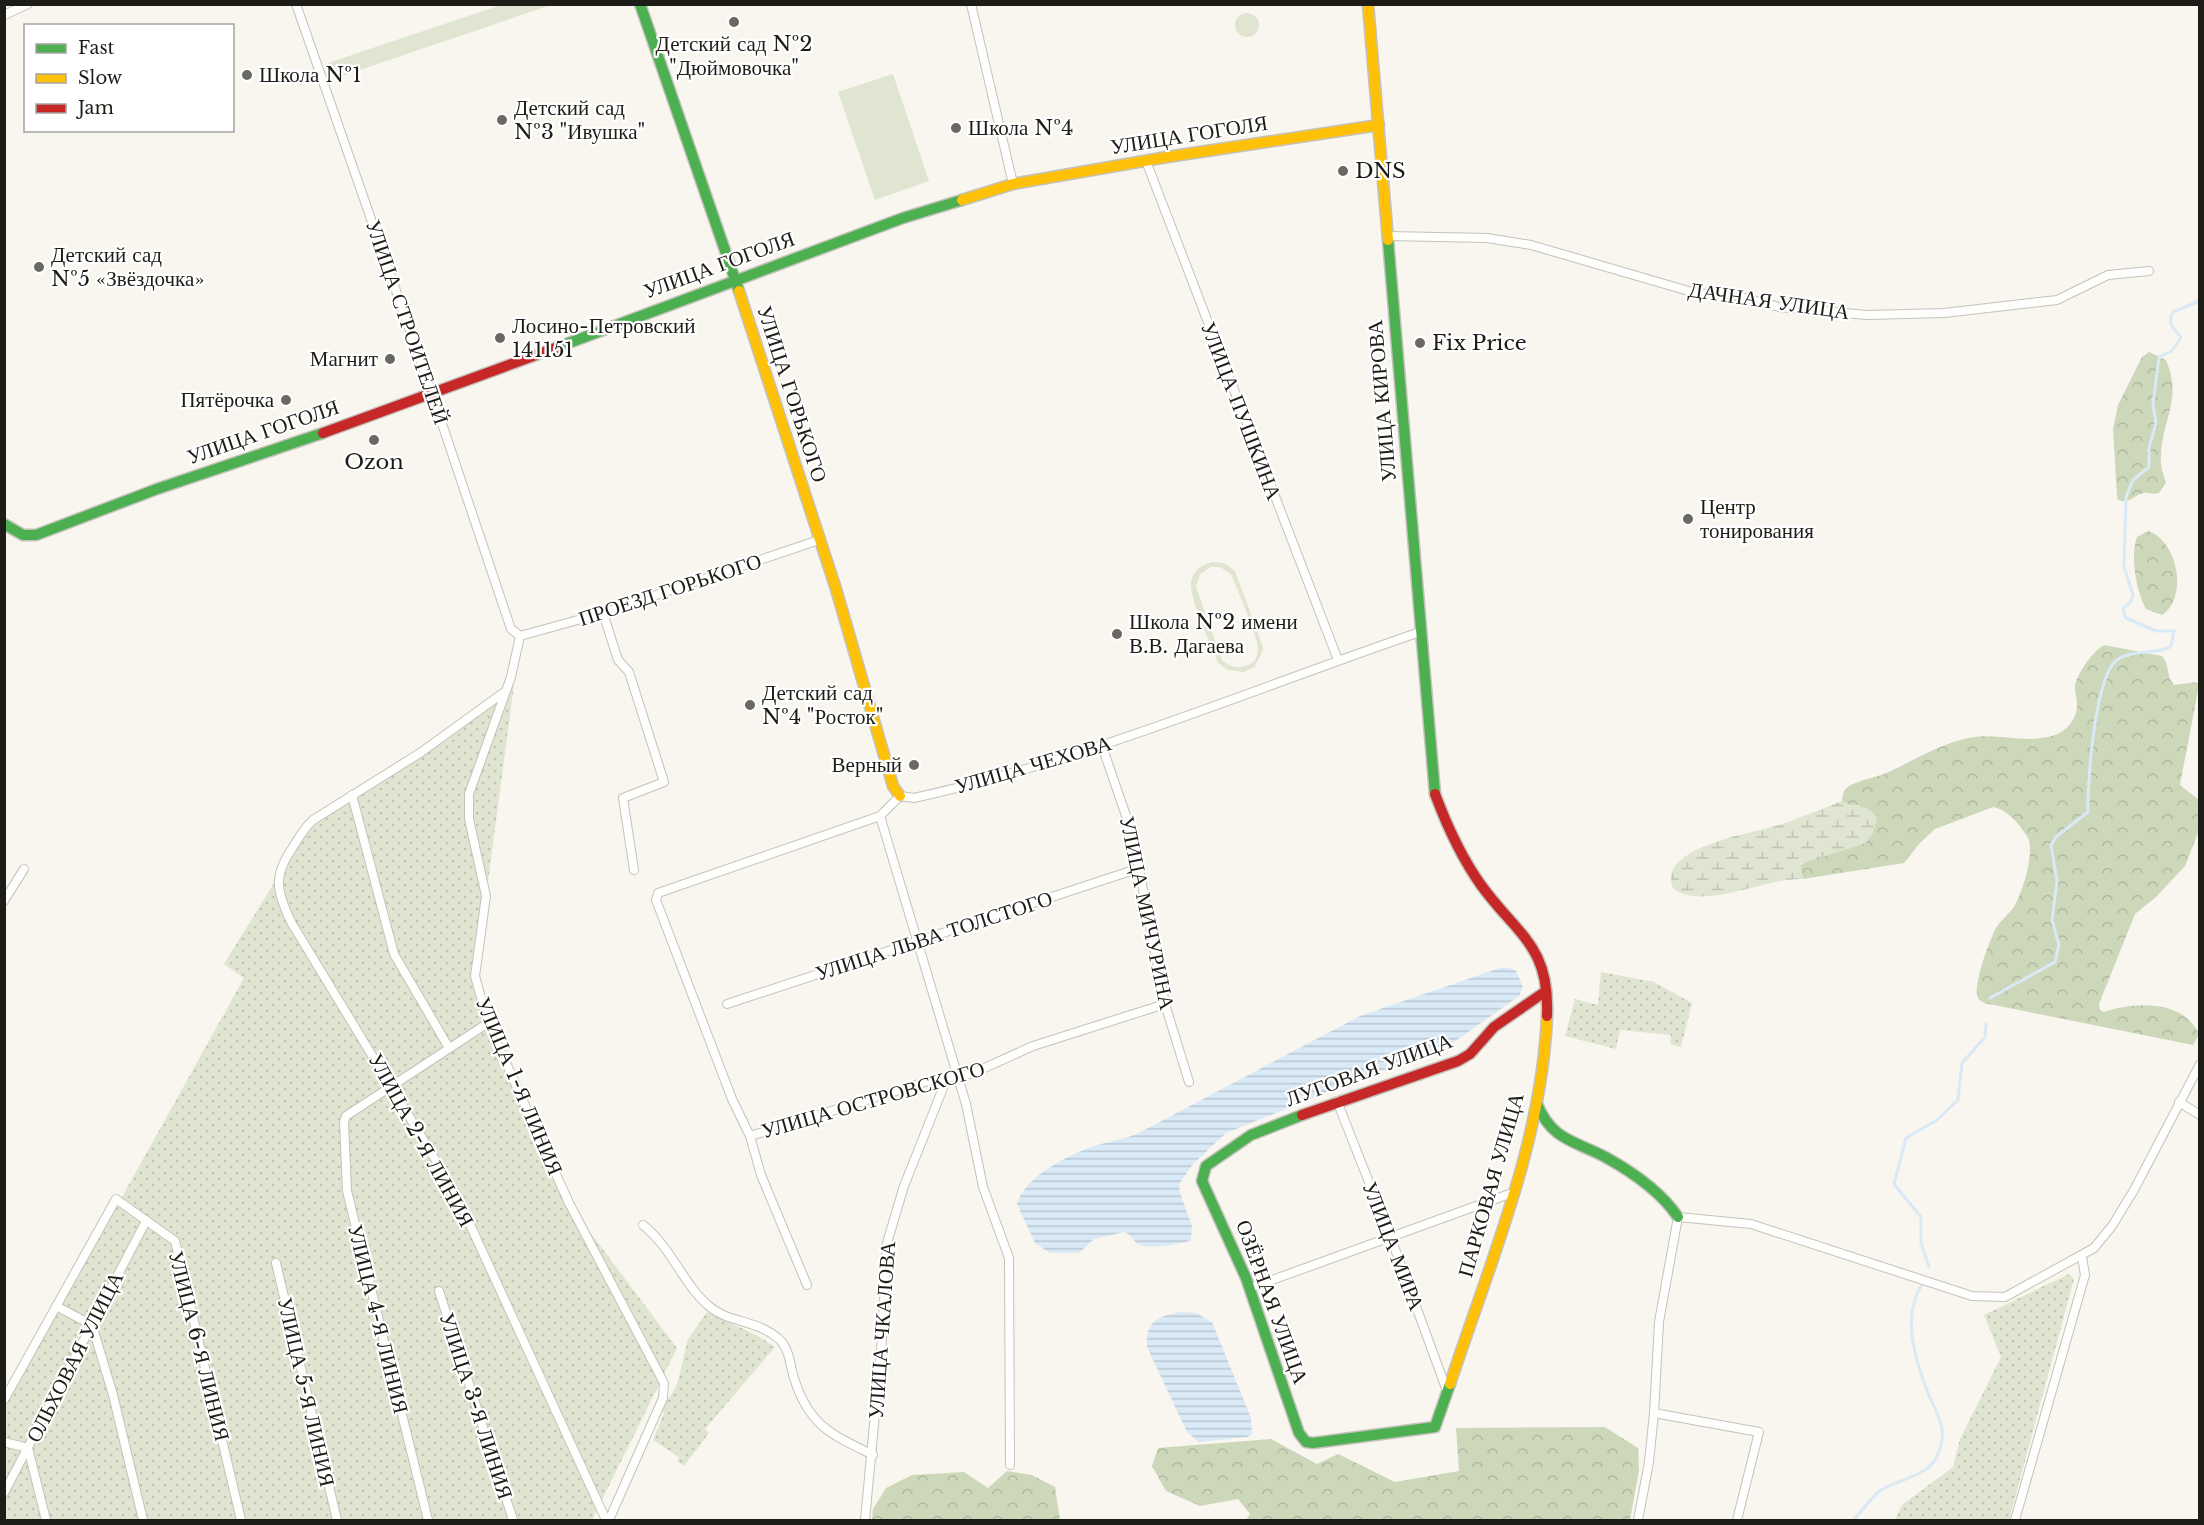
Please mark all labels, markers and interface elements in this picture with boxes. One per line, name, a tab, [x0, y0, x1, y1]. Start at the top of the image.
marker: Детский сад №2 "Дюймовочка"	[727, 15, 741, 29]
legend	[24, 24, 234, 132]
place label: Детский сад №2 "Дюймовочка"	[656, 31, 812, 81]
text: Fast	[78, 37, 115, 59]
place label: Школа №1	[259, 62, 362, 88]
text: Slow	[78, 67, 123, 89]
marker: Школа №1	[240, 68, 254, 82]
place label: Детский сад №3 "Ивушка"	[514, 95, 645, 145]
text: Jam	[76, 97, 114, 119]
street label: УЛИЦА ГОГОЛЯ	[1108, 110, 1270, 160]
marker: Детский сад №3 "Ивушка"	[495, 113, 509, 127]
place label: Школа №4	[968, 115, 1074, 141]
marker: Школа №4	[949, 121, 963, 135]
place label: DNS	[1355, 158, 1406, 184]
marker: DNS	[1336, 164, 1350, 178]
street label: УЛИЦА СТРОИТЕЛЕЙ	[360, 216, 454, 428]
street label: УЛИЦА ГОГОЛЯ	[640, 226, 798, 304]
place label: Детский сад №5 «Звёздочка»	[51, 242, 205, 292]
marker: Детский сад №5 «Звёздочка»	[32, 260, 46, 274]
street label: ДАЧНАЯ УЛИЦА	[1687, 277, 1852, 325]
street label: УЛИЦА ГОРЬКОГО	[751, 302, 833, 486]
place label: Лосино-Петровский 141151	[512, 313, 695, 363]
street label: УЛИЦА ПУШКИНА	[1195, 318, 1287, 505]
street label: УЛИЦА КИРОВА	[1362, 318, 1402, 483]
place label: Fix Price	[1432, 330, 1527, 356]
marker: Лосино-Петровский 141151	[493, 331, 507, 345]
marker: Fix Price	[1413, 336, 1427, 350]
place label: Магнит	[310, 346, 378, 372]
marker: Магнит	[383, 352, 397, 366]
place label: Пятёрочка	[180, 387, 275, 413]
marker: Пятёрочка	[279, 393, 293, 407]
street label: УЛИЦА ГОГОЛЯ	[184, 394, 342, 470]
marker: Ozon	[367, 433, 381, 447]
place label: Ozon	[344, 449, 404, 475]
place label: Центр тонирования	[1700, 494, 1814, 544]
marker: Центр тонирования	[1681, 512, 1695, 526]
street label: ПРОЕЗД ГОРЬКОГО	[575, 548, 765, 632]
place label: Школа №2 имени В.В. Дагаева	[1129, 609, 1298, 659]
marker: Школа №2 имени В.В. Дагаева	[1110, 627, 1124, 641]
place label: Детский сад №4 "Росток"	[762, 680, 883, 730]
marker: Детский сад №4 "Росток"	[743, 698, 757, 712]
street label: УЛИЦА ЧЕХОВА	[952, 730, 1115, 800]
place label: Верный	[832, 752, 902, 778]
marker: Верный	[907, 758, 921, 772]
street label: УЛИЦА МИЧУРИНА	[1114, 814, 1180, 1013]
street label: УЛИЦА ЛЬВА ТОЛСТОГО	[812, 885, 1056, 987]
street label: УЛИЦА 1-Я ЛИНИЯ	[470, 993, 568, 1179]
street label: ЛУГОВАЯ УЛИЦА	[1282, 1027, 1457, 1112]
street label: УЛИЦА 2-Я ЛИНИЯ	[362, 1049, 480, 1231]
street label: УЛИЦА ОСТРОВСКОГО	[758, 1056, 988, 1144]
street label: ПАРКОВАЯ УЛИЦА	[1452, 1089, 1530, 1280]
street label: УЛИЦА МИРА	[1356, 1178, 1430, 1315]
street label: ОЗЁРНАЯ УЛИЦА	[1230, 1216, 1314, 1388]
street label: УЛИЦА 4-Я ЛИНИЯ	[342, 1222, 414, 1416]
street label: УЛИЦА ЧКАЛОВА	[863, 1239, 901, 1420]
street label: УЛИЦА 6-Я ЛИНИЯ	[163, 1248, 235, 1444]
street label: ОЛЬХОВАЯ УЛИЦА	[21, 1266, 130, 1447]
street label: УЛИЦА 5-Я ЛИНИЯ	[272, 1295, 340, 1489]
street label: УЛИЦА 3-Я ЛИНИЯ	[434, 1309, 518, 1503]

